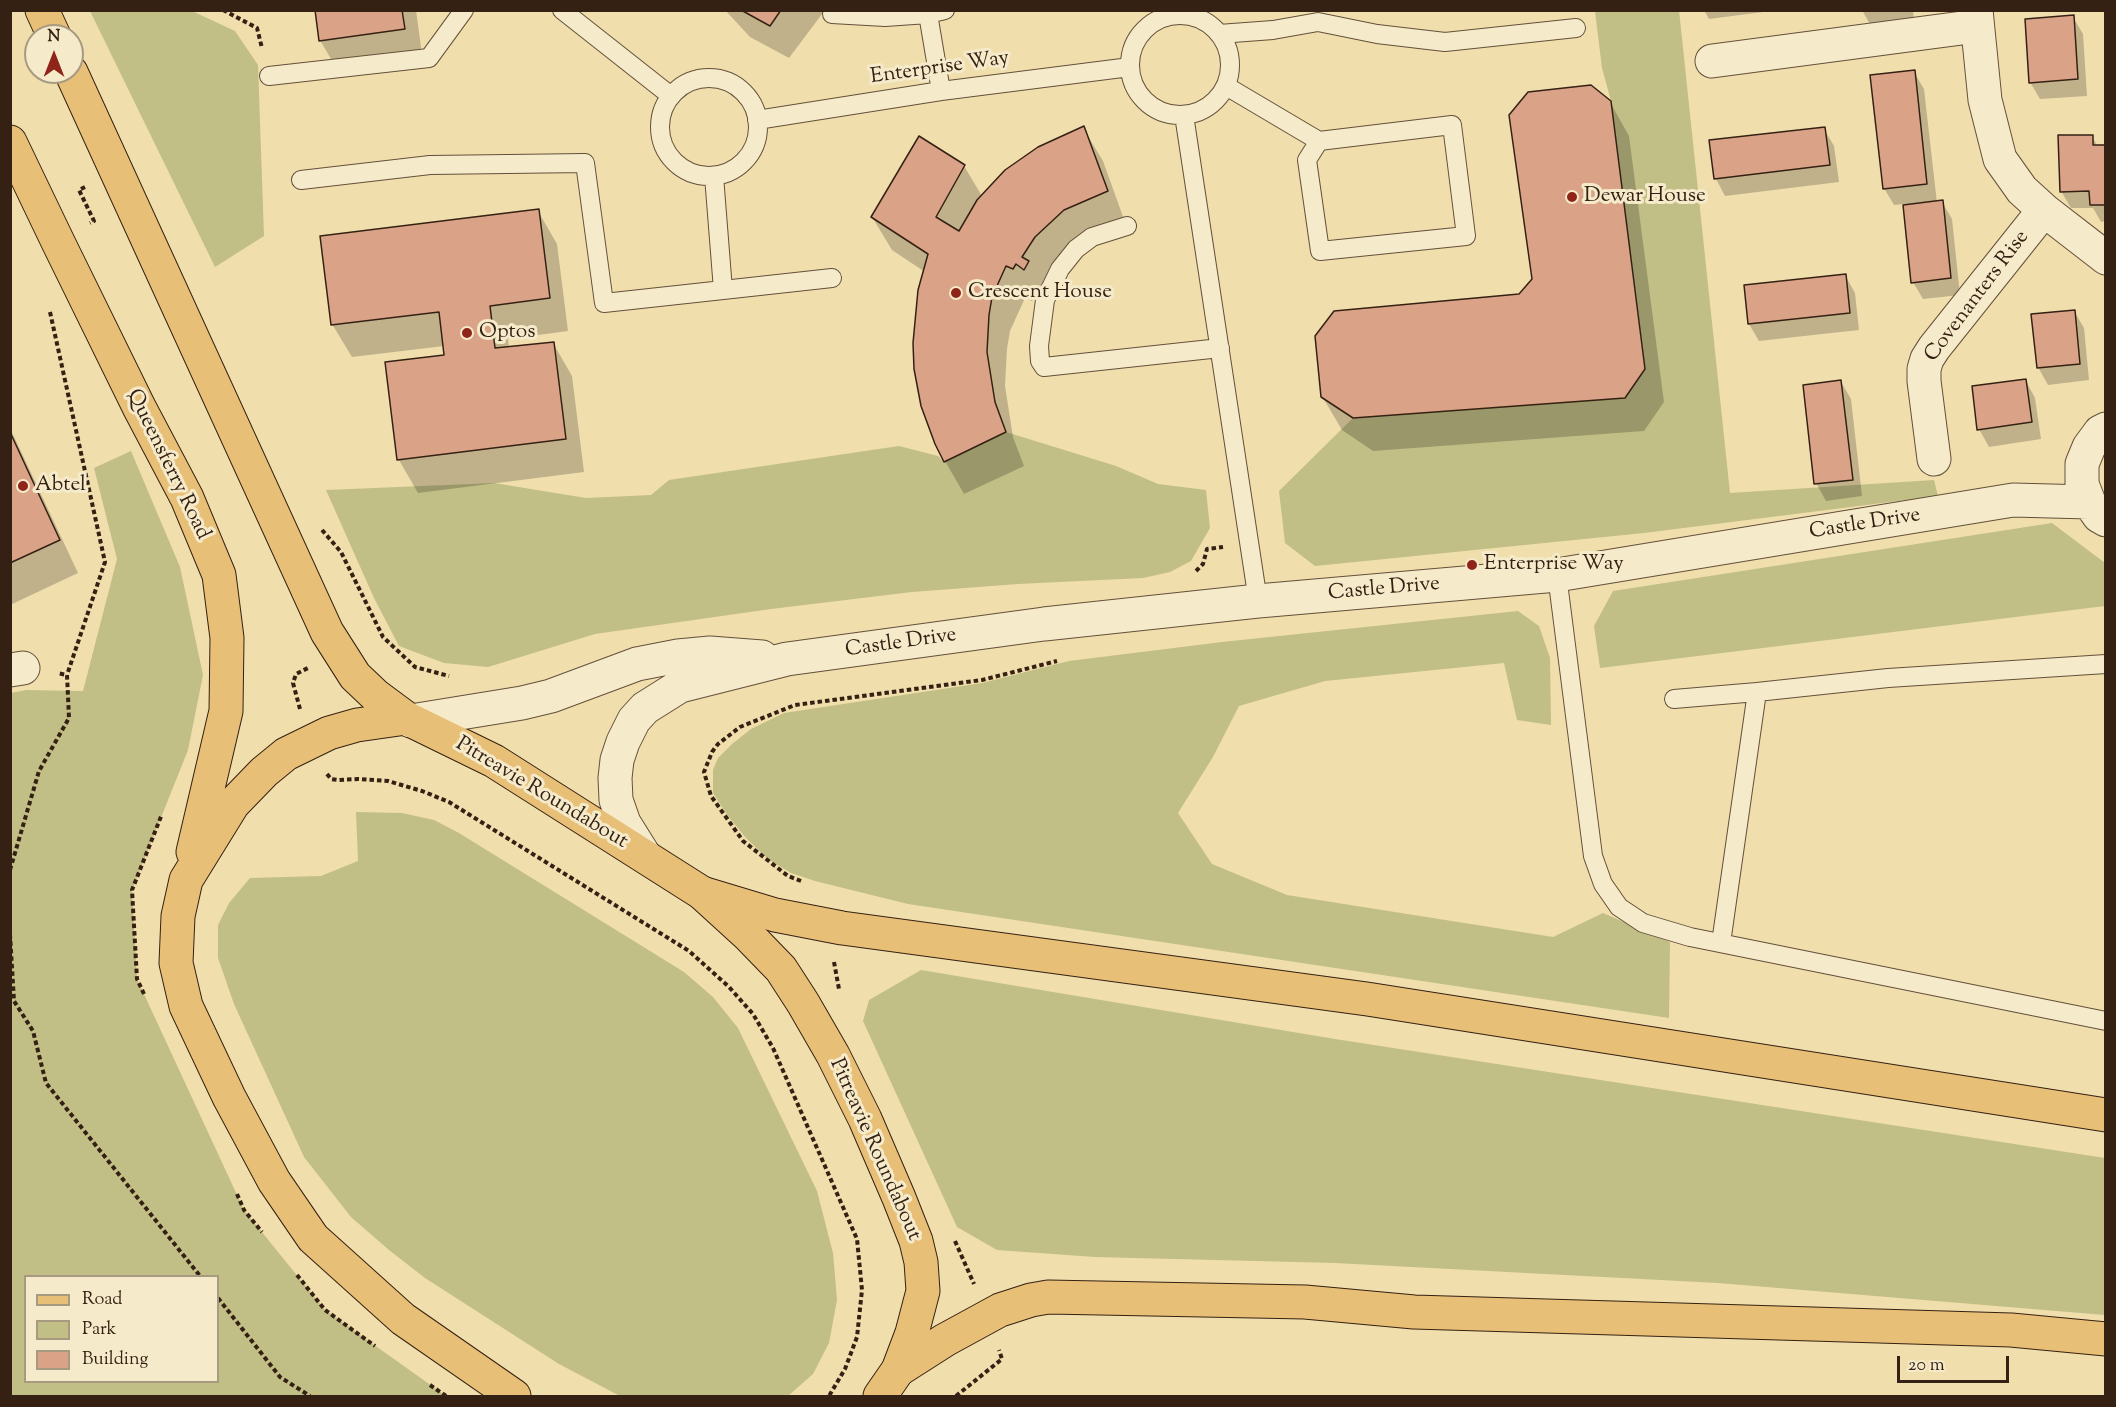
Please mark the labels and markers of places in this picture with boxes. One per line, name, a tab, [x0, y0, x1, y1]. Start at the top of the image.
place label: Dewar House	[1584, 184, 1706, 210]
marker: Dewar House	[1565, 190, 1579, 204]
place label: Crescent House	[968, 280, 1112, 306]
marker: Crescent House	[949, 286, 963, 300]
place label: Optos	[479, 320, 535, 346]
marker: Optos	[460, 326, 474, 340]
place label: Abtel	[35, 473, 86, 499]
marker: Abtel	[16, 479, 30, 493]
place label: Enterprise Way	[1484, 552, 1624, 578]
marker: Enterprise Way	[1465, 558, 1479, 572]

